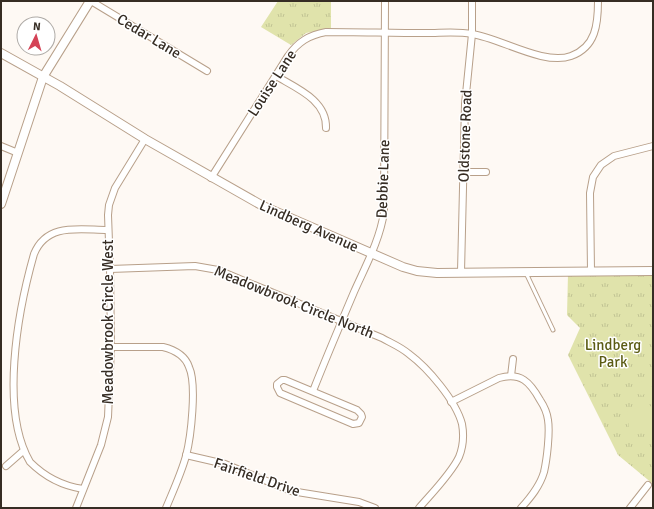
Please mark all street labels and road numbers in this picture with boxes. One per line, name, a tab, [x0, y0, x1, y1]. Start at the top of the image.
street label: Cedar Lane	[114, 10, 184, 62]
street label: Louise Lane	[244, 46, 300, 120]
street label: Oldstone Road	[454, 89, 476, 183]
street label: Debbie Lane	[373, 139, 393, 219]
street label: Lindberg Avenue	[257, 196, 361, 256]
street label: Meadowbrook Circle West	[99, 239, 117, 405]
street label: Meadowbrook Circle North	[211, 262, 377, 342]
street label: Fairfield Drive	[211, 454, 303, 500]

